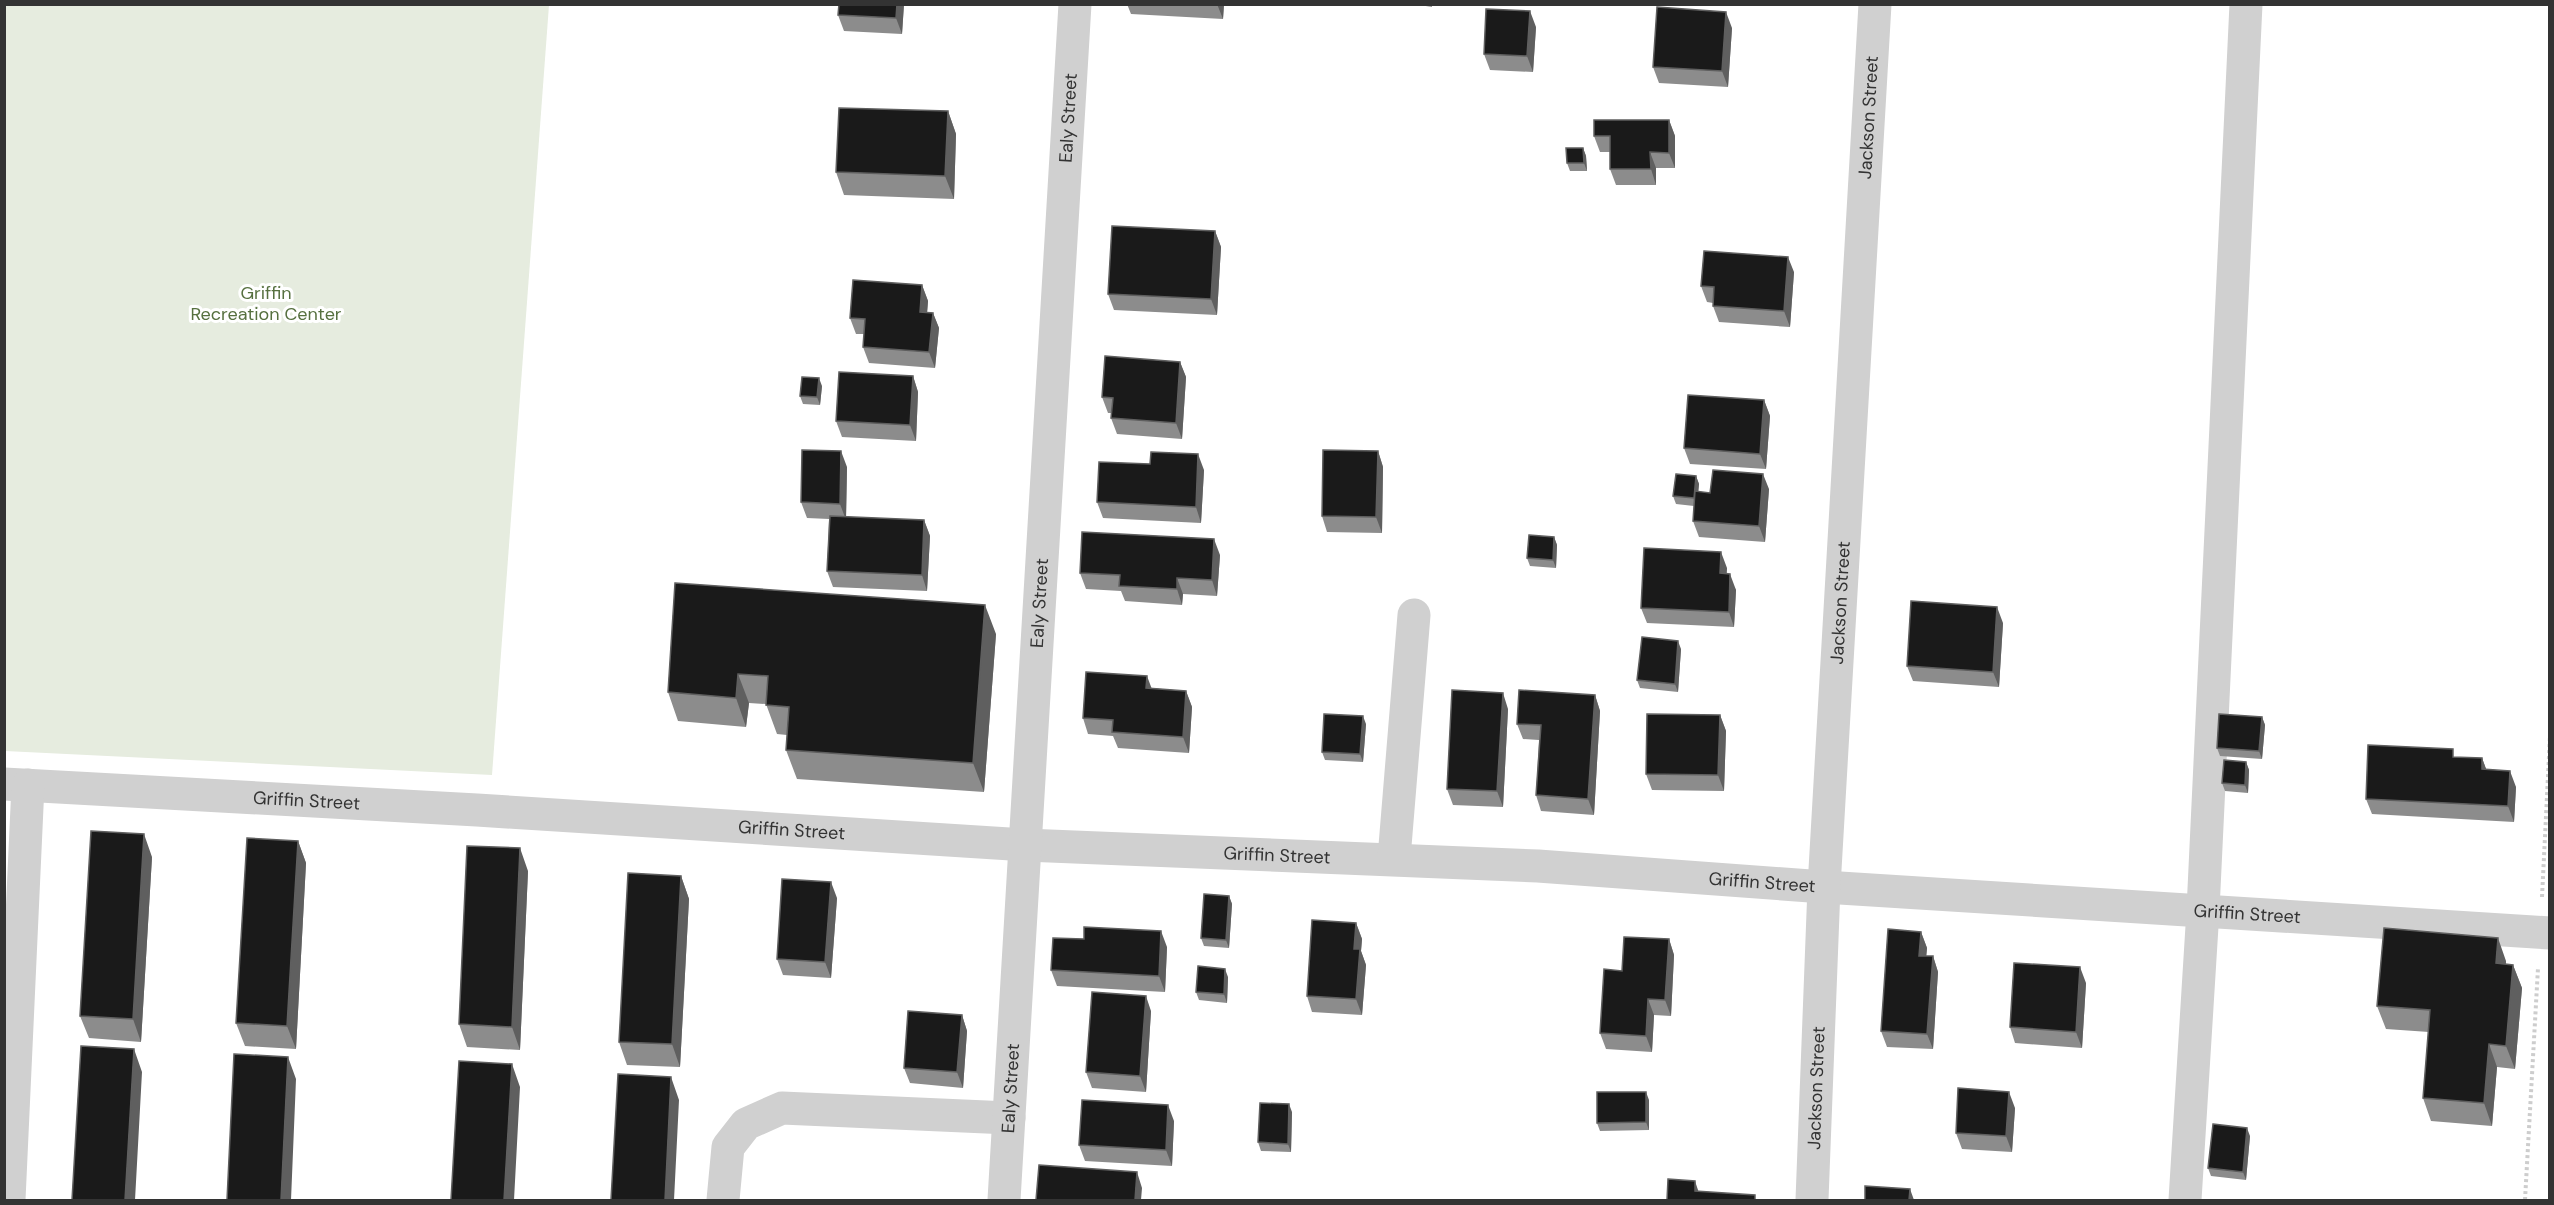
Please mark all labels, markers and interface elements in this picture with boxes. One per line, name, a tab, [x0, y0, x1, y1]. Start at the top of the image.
street label: Jackson Street	[1853, 55, 1884, 180]
street label: Ealy Street	[1054, 72, 1083, 163]
park label: Griffin Recreation Center	[190, 281, 342, 326]
street label: Jackson Street	[1825, 540, 1856, 665]
street label: Ealy Street	[1025, 557, 1054, 649]
street label: Griffin Street	[252, 786, 361, 816]
street label: Griffin Street	[737, 815, 846, 845]
street label: Griffin Street	[1223, 841, 1331, 869]
street label: Griffin Street	[1708, 867, 1816, 898]
street label: Griffin Street	[2193, 898, 2301, 929]
street label: Jackson Street	[1802, 1026, 1831, 1150]
street label: Ealy Street	[996, 1043, 1025, 1134]

